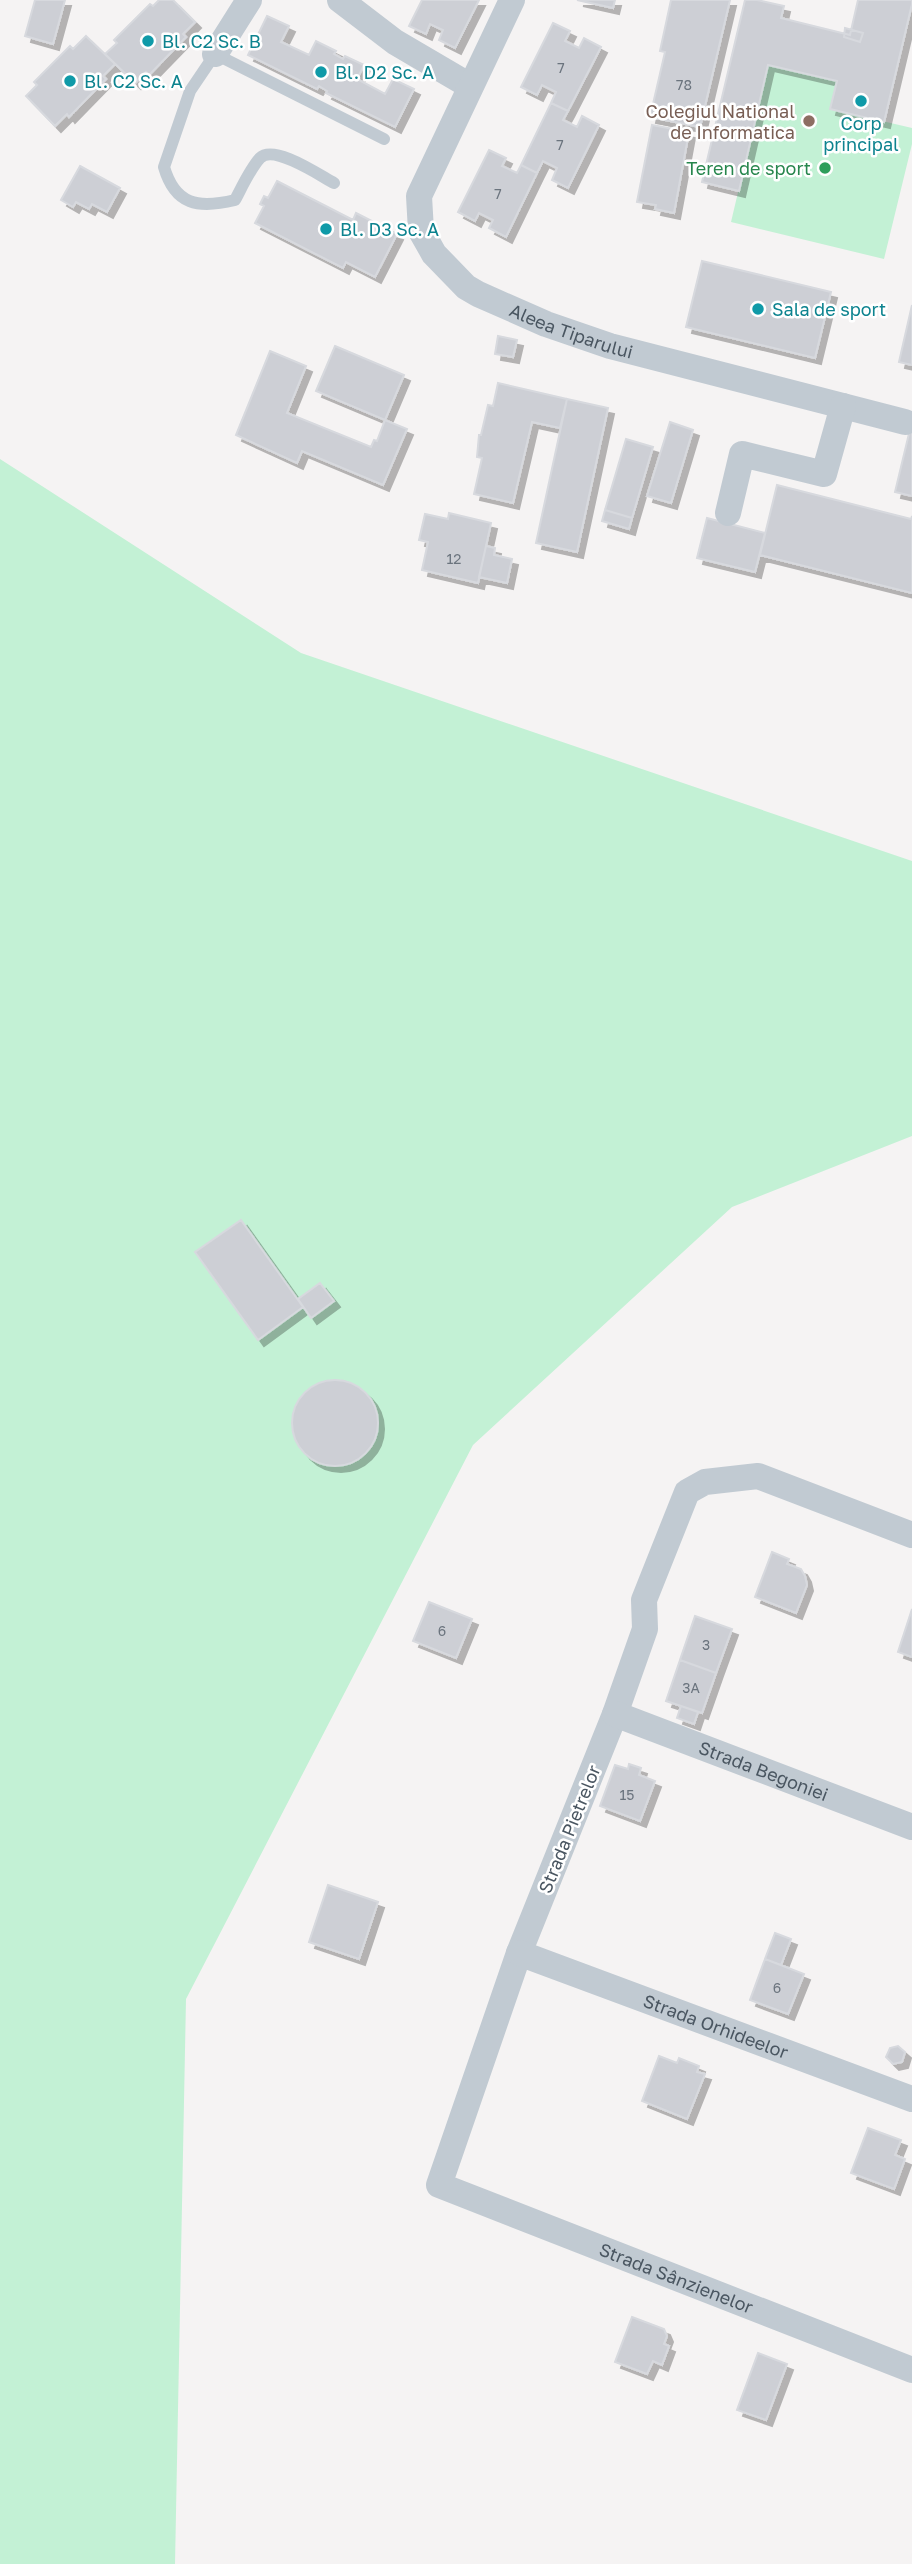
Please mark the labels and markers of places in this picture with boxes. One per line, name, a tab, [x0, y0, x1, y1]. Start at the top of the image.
place label: Bl. C2 Sc. B	[162, 30, 261, 52]
marker: Bl. C2 Sc. B	[140, 33, 156, 49]
place label: Bl. D2 Sc. A	[335, 61, 434, 83]
marker: Bl. D2 Sc. A	[313, 64, 329, 80]
place label: Bl. C2 Sc. A	[84, 70, 183, 92]
marker: Bl. C2 Sc. A	[62, 73, 78, 89]
marker: Corp principal	[853, 93, 869, 109]
place label: Colegiul National de Informatica	[645, 100, 795, 143]
place label: Corp principal	[823, 112, 899, 155]
marker: Colegiul National de Informatica	[801, 113, 817, 129]
place label: Teren de sport	[686, 157, 811, 179]
marker: Teren de sport	[817, 160, 833, 176]
place label: Bl. D3 Sc. A	[340, 218, 439, 240]
marker: Bl. D3 Sc. A	[318, 221, 334, 237]
place label: Sala de sport	[772, 298, 886, 320]
marker: Sala de sport	[750, 301, 766, 317]

